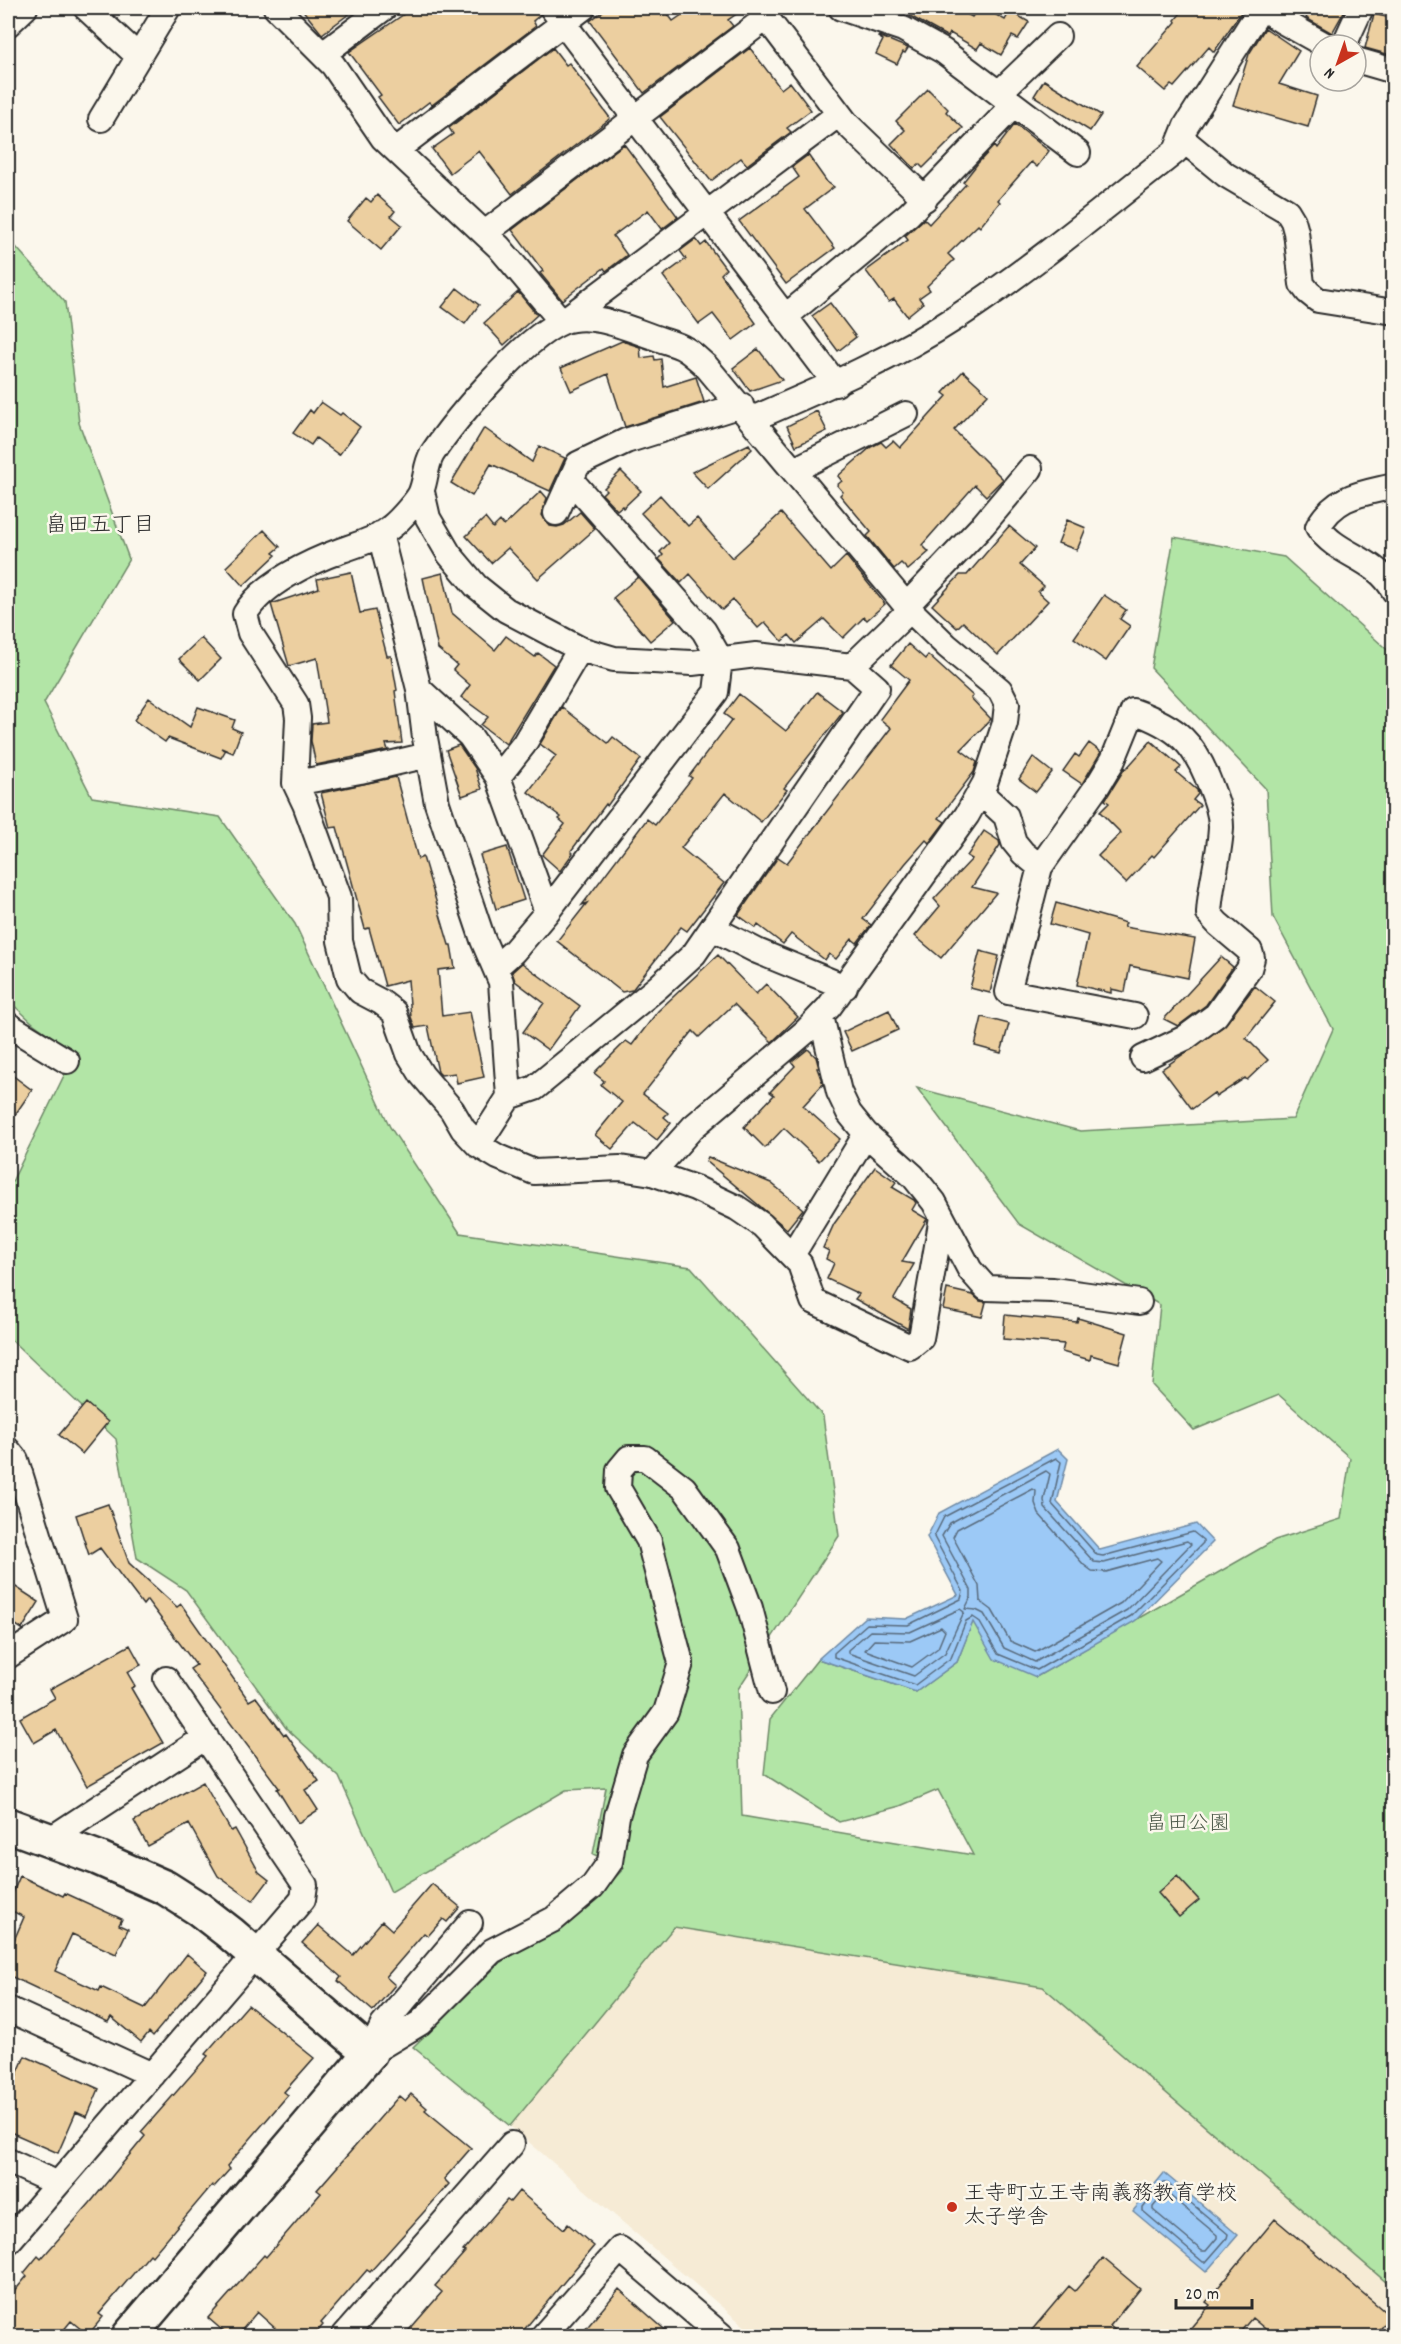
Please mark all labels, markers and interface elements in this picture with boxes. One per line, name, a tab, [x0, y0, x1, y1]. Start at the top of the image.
north arrow	[1308, 33, 1368, 93]
text: N	[1319, 61, 1340, 84]
district label: 畠田五丁目	[45, 511, 155, 542]
park label: 畠田公園	[1146, 1810, 1230, 1840]
place label: 王寺町立王寺南義務教育学校 太子学舎	[964, 2180, 1237, 2234]
marker: 王寺町立王寺南義務教育学校 太子学舎	[945, 2200, 959, 2214]
scale bar	[1176, 2272, 1252, 2310]
text: 20 m	[1185, 2283, 1219, 2308]

